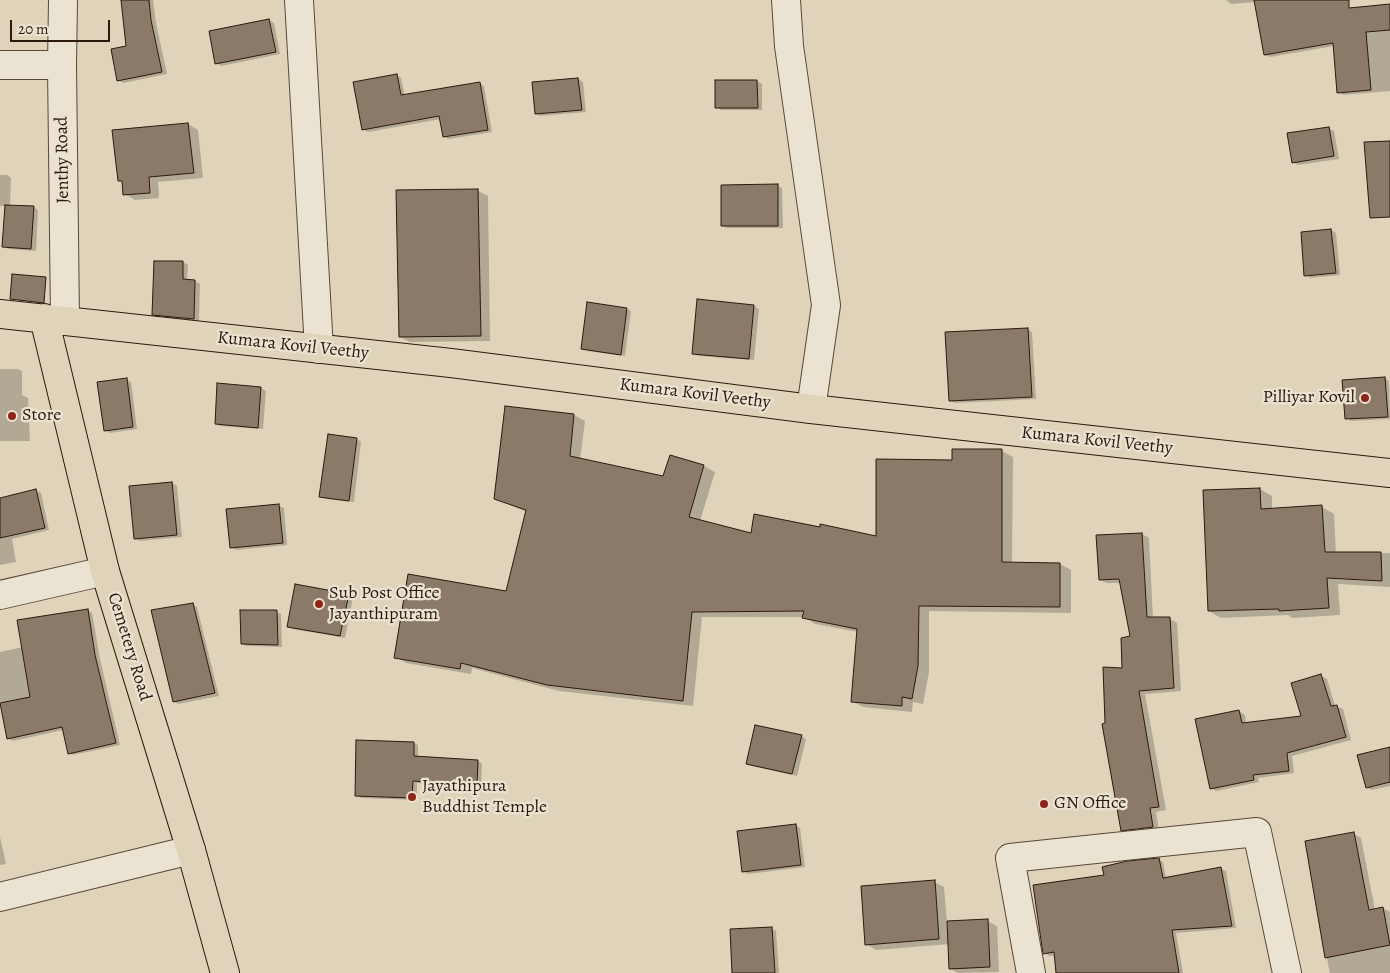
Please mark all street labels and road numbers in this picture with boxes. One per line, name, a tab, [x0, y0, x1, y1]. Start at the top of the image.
street label: Jenthy Road	[51, 116, 75, 204]
street label: Kumara Kovil Veethy	[216, 327, 370, 365]
street label: Kumara Kovil Veethy	[618, 374, 772, 414]
street label: Kumara Kovil Veethy	[1020, 422, 1174, 460]
street label: Cemetery Road	[102, 590, 156, 704]

